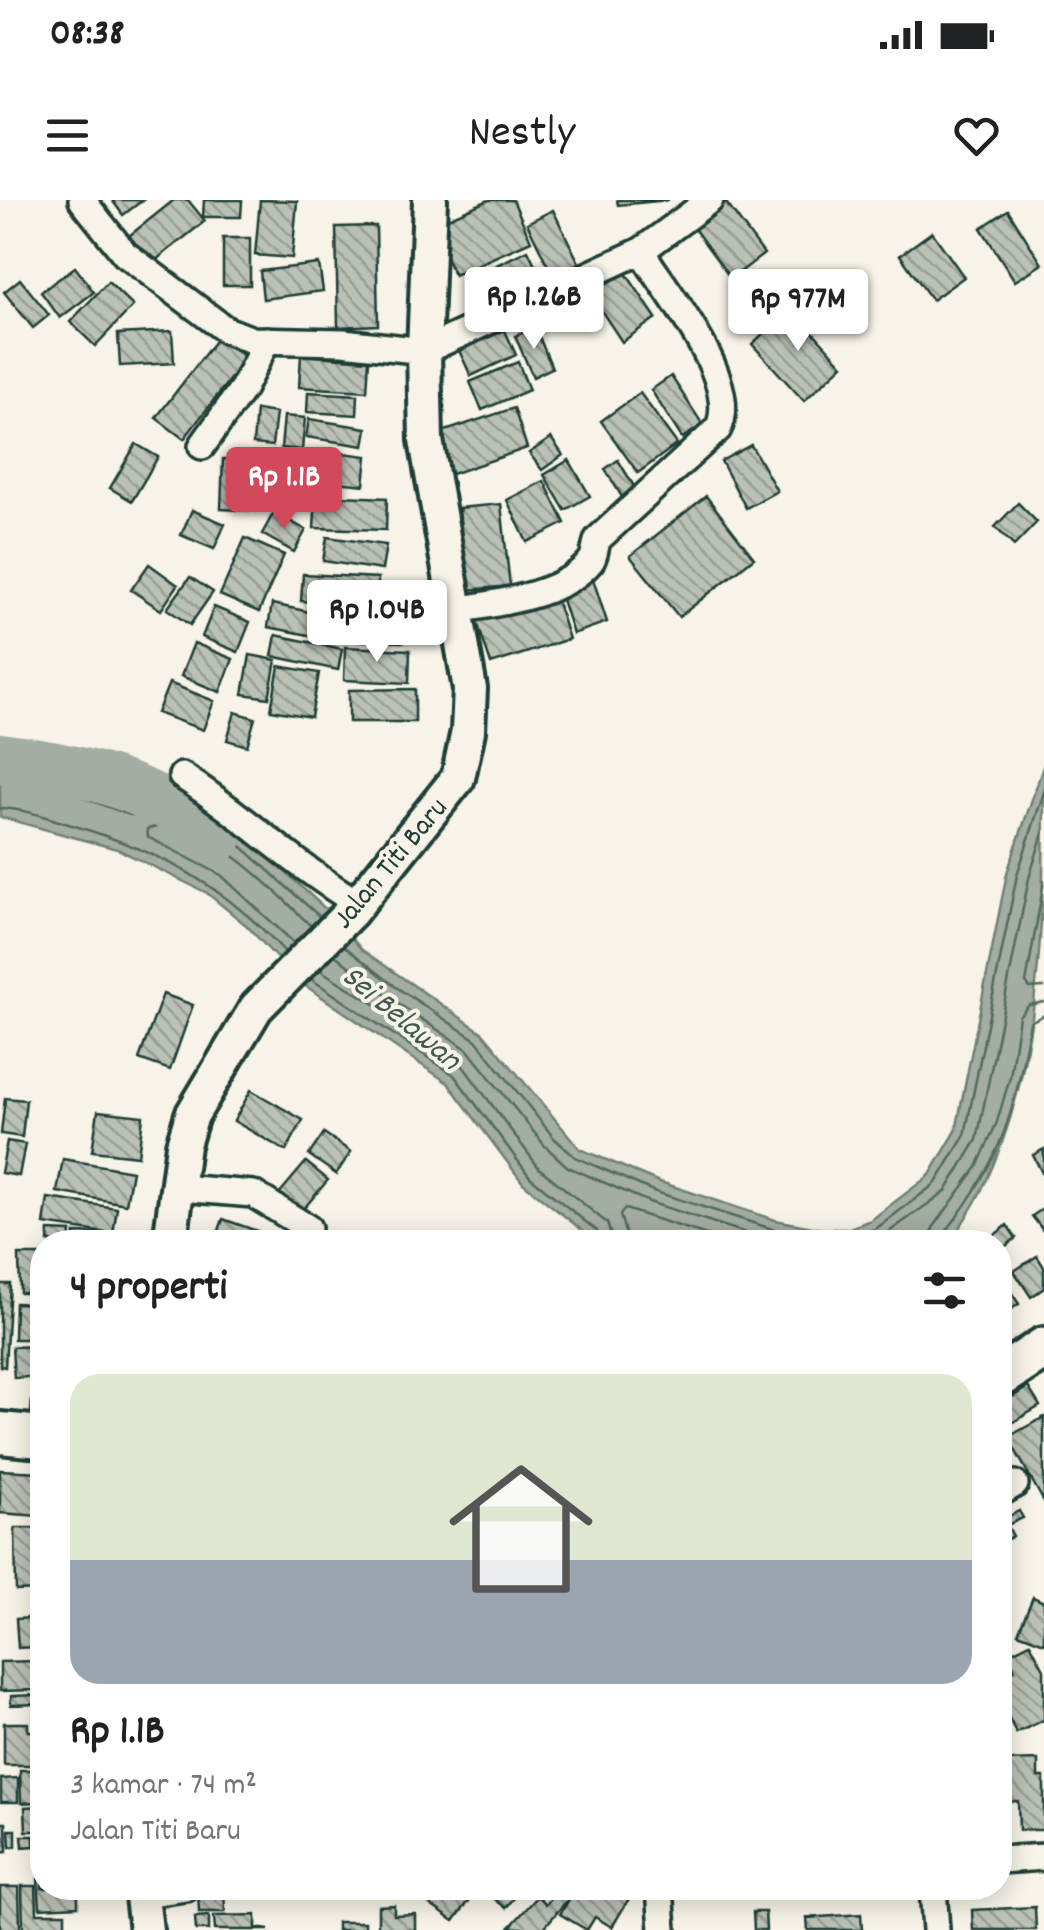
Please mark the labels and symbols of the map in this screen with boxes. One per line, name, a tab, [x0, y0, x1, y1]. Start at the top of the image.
pin: Rp 1.26B	[431, 267, 637, 352]
pin: Rp 977M	[706, 269, 890, 354]
pin: Rp 1.1B	[192, 447, 376, 532]
pin: Rp 1.04B	[274, 580, 480, 665]
street label: Jalan Titi Baru	[324, 790, 460, 940]
water label: Sei Belawan	[330, 956, 471, 1084]

